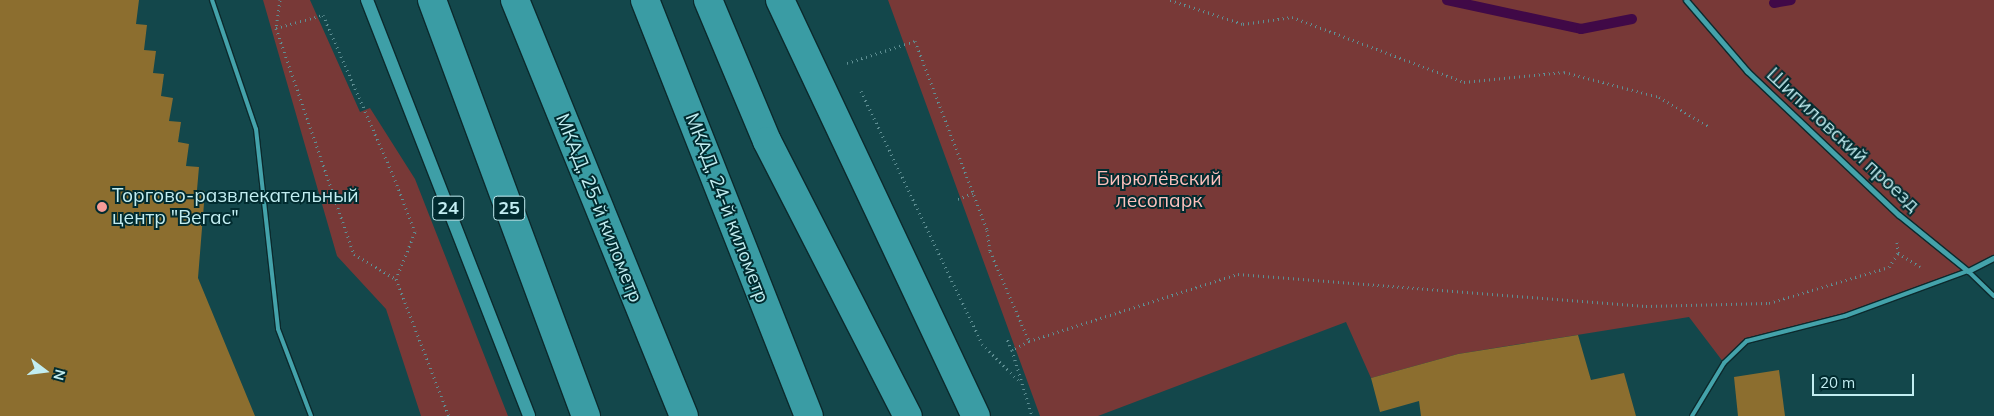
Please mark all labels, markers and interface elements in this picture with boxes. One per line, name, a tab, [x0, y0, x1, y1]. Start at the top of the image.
street label: Шипиловский проезд	[1762, 63, 1924, 217]
street label: МКАД, 25-й километр	[551, 110, 647, 306]
street label: МКАД, 24-й километр	[680, 110, 774, 306]
park label: Бирюлёвский лесопарк	[1096, 168, 1222, 212]
place label: Торгово-развлекательный центр "Вегас"	[112, 185, 359, 229]
road number: 24	[432, 192, 464, 224]
road number: 25	[493, 192, 525, 224]
marker: Торгово-развлекательный центр "Вегас"	[96, 201, 108, 213]
north arrow	[20, 346, 70, 396]
scale bar	[1814, 364, 1916, 396]
text: N	[49, 367, 70, 382]
text: 20 m	[1820, 373, 1855, 392]

